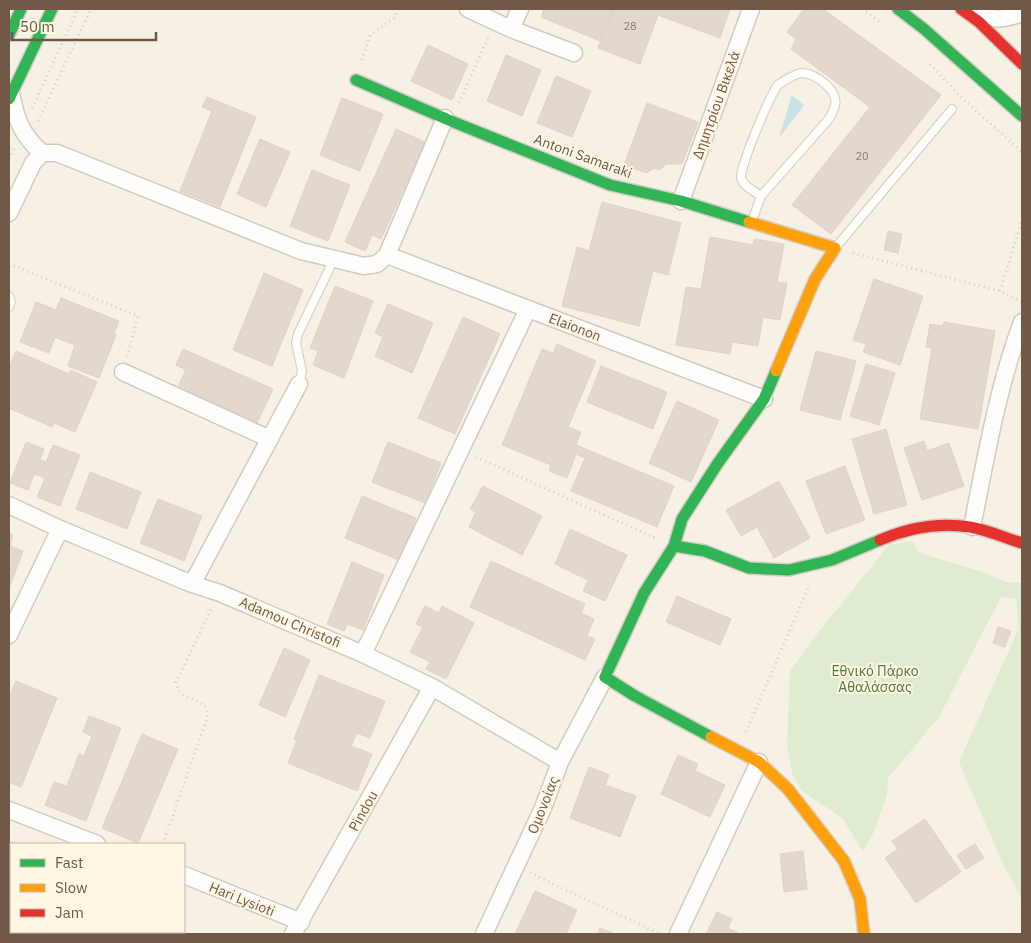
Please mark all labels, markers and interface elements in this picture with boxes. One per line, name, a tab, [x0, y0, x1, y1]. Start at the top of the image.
scale bar	[12, 10, 156, 42]
text: 50 m	[20, 17, 55, 36]
house number: 28	[623, 19, 637, 33]
street label: Δημητρίου Βικελά	[688, 48, 744, 162]
street label: Antoni Samaraki	[531, 130, 635, 182]
house number: 20	[855, 149, 869, 163]
street label: Elaionon	[546, 309, 604, 345]
street label: Adamou Christofi	[237, 593, 343, 651]
park label: Εθνικό Πάρκο Αθαλάσσας	[831, 662, 919, 696]
street label: Ομονοίας	[523, 773, 563, 836]
street label: Pindou	[344, 787, 382, 835]
legend	[10, 843, 185, 933]
text: Fast	[55, 853, 83, 872]
text: Slow	[55, 878, 88, 897]
street label: Hari Lysioti	[207, 878, 277, 920]
text: Jam	[55, 903, 84, 922]

